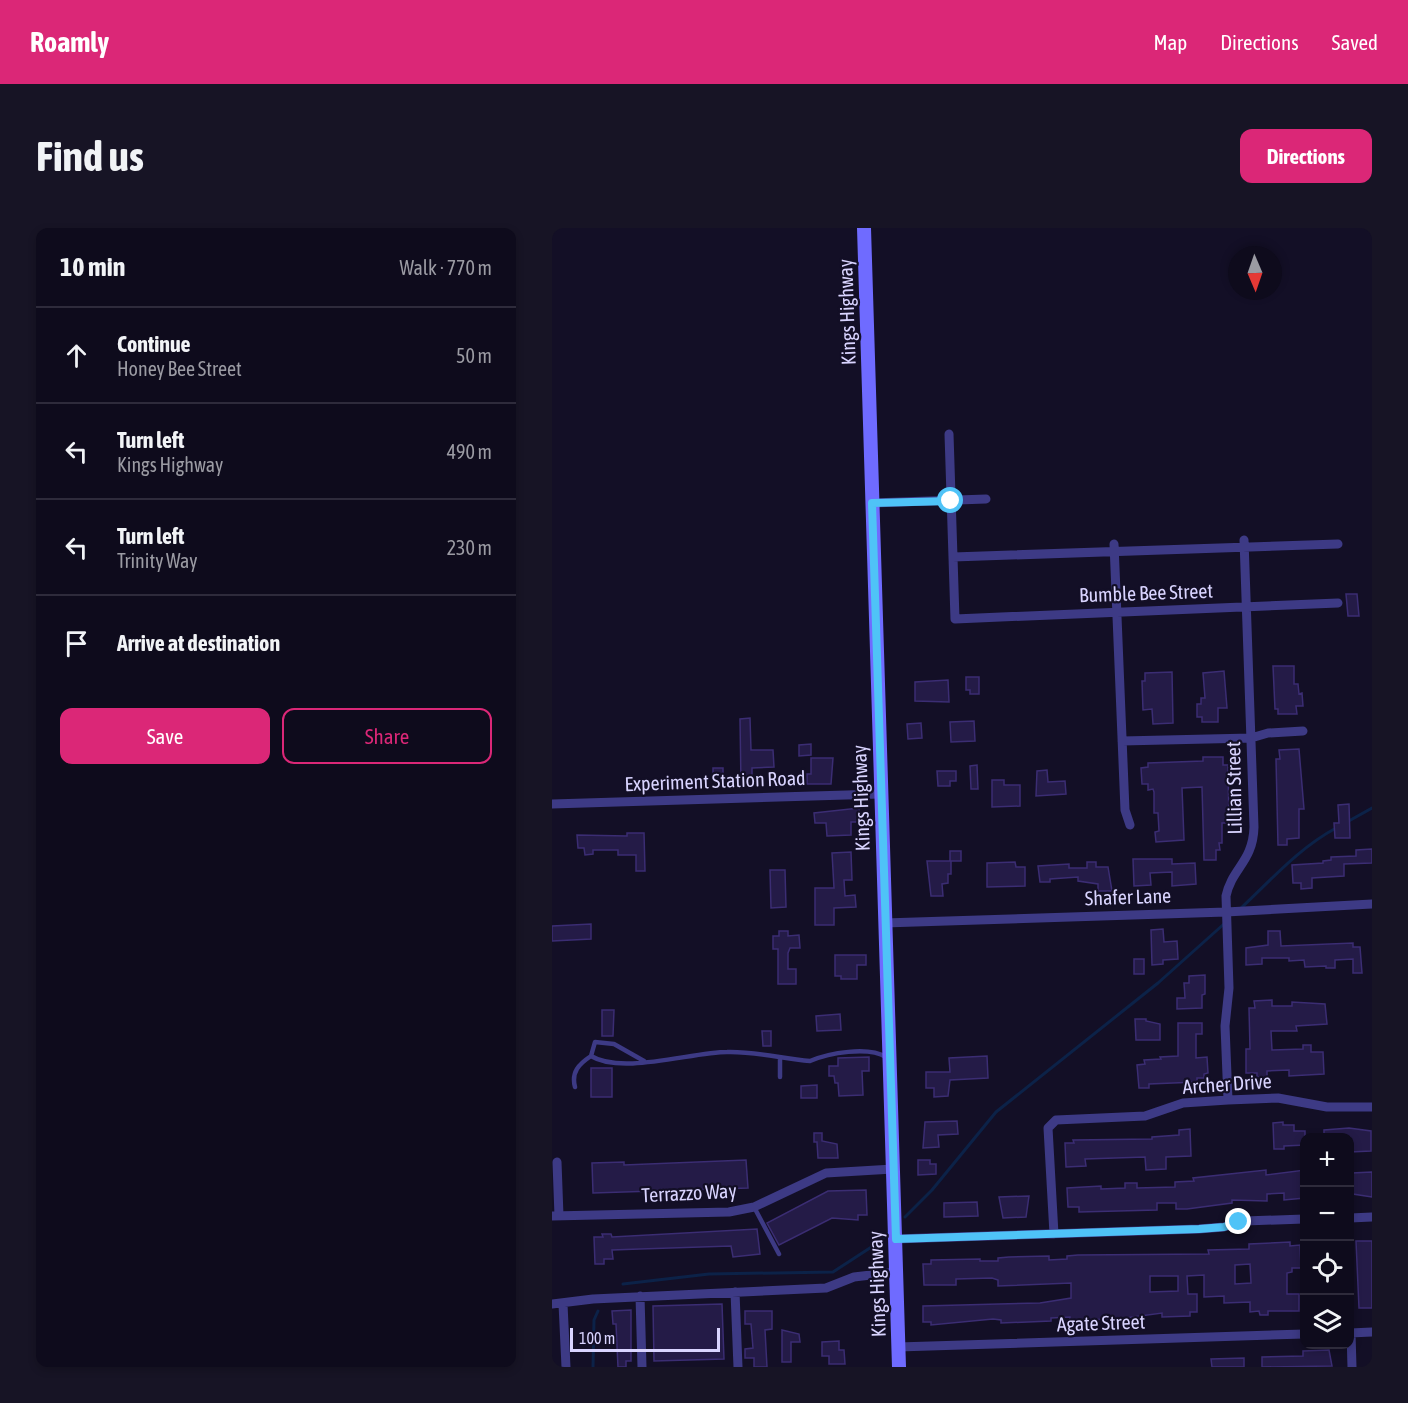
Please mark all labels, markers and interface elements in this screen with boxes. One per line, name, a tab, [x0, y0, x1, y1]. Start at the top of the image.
text: Roamly	[30, 26, 109, 58]
text: Map	[1153, 30, 1187, 54]
text: Directions	[1220, 30, 1299, 54]
text: Saved	[1332, 30, 1378, 54]
button: Directions	[1240, 129, 1372, 183]
text: Find us	[36, 132, 144, 180]
north arrow	[1228, 246, 1282, 300]
text: 10 min	[60, 252, 125, 282]
text: Walk · 770 m	[400, 256, 492, 279]
street label: Kings Highway	[833, 258, 860, 366]
text: Continue	[117, 331, 191, 357]
icon: ahead	[60, 339, 93, 372]
text: 50 m	[456, 344, 492, 367]
text: Honey Bee Street	[117, 357, 242, 380]
text: Turn left	[117, 427, 184, 453]
icon: left	[60, 435, 93, 468]
text: 490 m	[447, 440, 492, 463]
text: Kings Highway	[117, 453, 223, 476]
route start	[937, 487, 963, 513]
text: Turn left	[117, 523, 184, 549]
icon: left	[60, 531, 93, 564]
text: 230 m	[447, 536, 492, 559]
text: Trinity Way	[117, 549, 198, 572]
street label: Bumble Bee Street	[1079, 579, 1214, 606]
icon: arrive	[60, 627, 93, 660]
text: Arrive at destination	[117, 630, 280, 656]
button: Save	[60, 708, 270, 764]
button: Share	[282, 708, 492, 764]
street label: Lillian Street	[1221, 741, 1246, 835]
street label: Kings Highway	[847, 744, 874, 852]
street label: Experiment Station Road	[624, 766, 806, 795]
street label: Shafer Lane	[1084, 883, 1172, 910]
street label: Archer Drive	[1182, 1069, 1272, 1098]
map controls	[1300, 1133, 1354, 1349]
button: +	[1300, 1133, 1354, 1187]
street label: Terrazzo Way	[641, 1179, 737, 1206]
button: −	[1300, 1187, 1354, 1241]
route end	[1225, 1208, 1251, 1234]
street label: Kings Highway	[863, 1230, 890, 1338]
button: locate	[1300, 1241, 1354, 1295]
button: layers	[1300, 1295, 1354, 1349]
street label: Agate Street	[1056, 1309, 1146, 1336]
scale bar	[570, 1325, 720, 1352]
text: 100 m	[579, 1329, 615, 1347]

